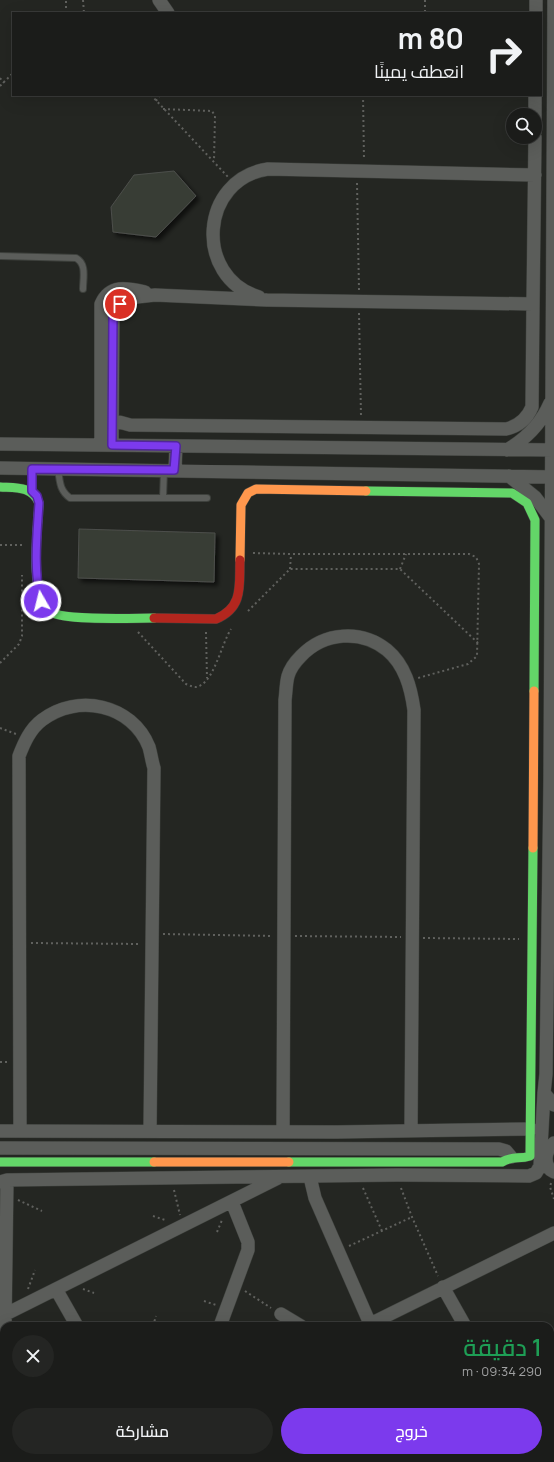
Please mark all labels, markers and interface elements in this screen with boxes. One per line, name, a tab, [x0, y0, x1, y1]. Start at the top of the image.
text: 80 m	[398, 19, 464, 57]
icon: right	[478, 28, 530, 80]
text: انعطف يمينًا	[374, 59, 464, 83]
map controls	[506, 108, 542, 144]
button: search	[506, 108, 542, 144]
pin	[103, 287, 137, 321]
icon: arrive	[109, 293, 131, 315]
position arrow	[20, 580, 62, 622]
text: 1 دقيقة	[463, 1330, 542, 1363]
button: close	[12, 1335, 54, 1377]
text: 290 m · 09:34	[462, 1362, 542, 1380]
button: مشاركة	[12, 1408, 273, 1454]
button: خروج	[281, 1408, 542, 1454]

